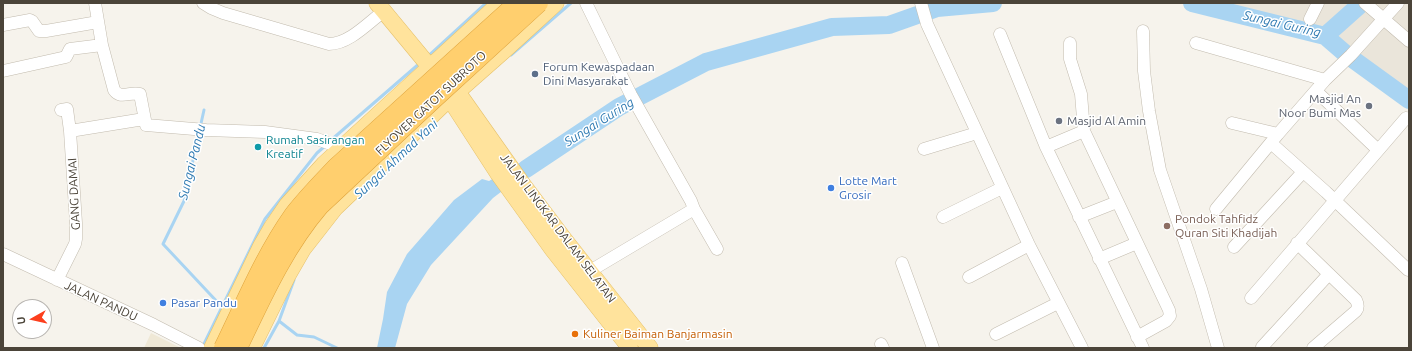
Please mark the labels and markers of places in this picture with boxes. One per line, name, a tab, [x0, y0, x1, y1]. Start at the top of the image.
place label: Forum Kewaspadaan Dini Masyarakat	[543, 60, 655, 88]
marker: Forum Kewaspadaan Dini Masyarakat	[530, 69, 540, 79]
place label: Masjid An Noor Bumi Mas	[1279, 92, 1361, 120]
marker: Masjid An Noor Bumi Mas	[1364, 101, 1374, 111]
place label: Masjid Al Amin	[1067, 114, 1146, 128]
marker: Masjid Al Amin	[1054, 116, 1064, 126]
place label: Rumah Sasirangan Kreatif	[266, 133, 365, 161]
marker: Rumah Sasirangan Kreatif	[253, 142, 263, 152]
place label: Lotte Mart Grosir	[839, 174, 897, 202]
marker: Lotte Mart Grosir	[826, 183, 836, 193]
place label: Pondok Tahfidz Quran Siti Khadijah	[1175, 212, 1277, 240]
marker: Pondok Tahfidz Quran Siti Khadijah	[1162, 221, 1172, 231]
place label: Pasar Pandu	[171, 296, 237, 310]
marker: Pasar Pandu	[158, 298, 168, 308]
place label: Kuliner Baiman Banjarmasin	[583, 327, 733, 341]
marker: Kuliner Baiman Banjarmasin	[570, 329, 580, 339]

